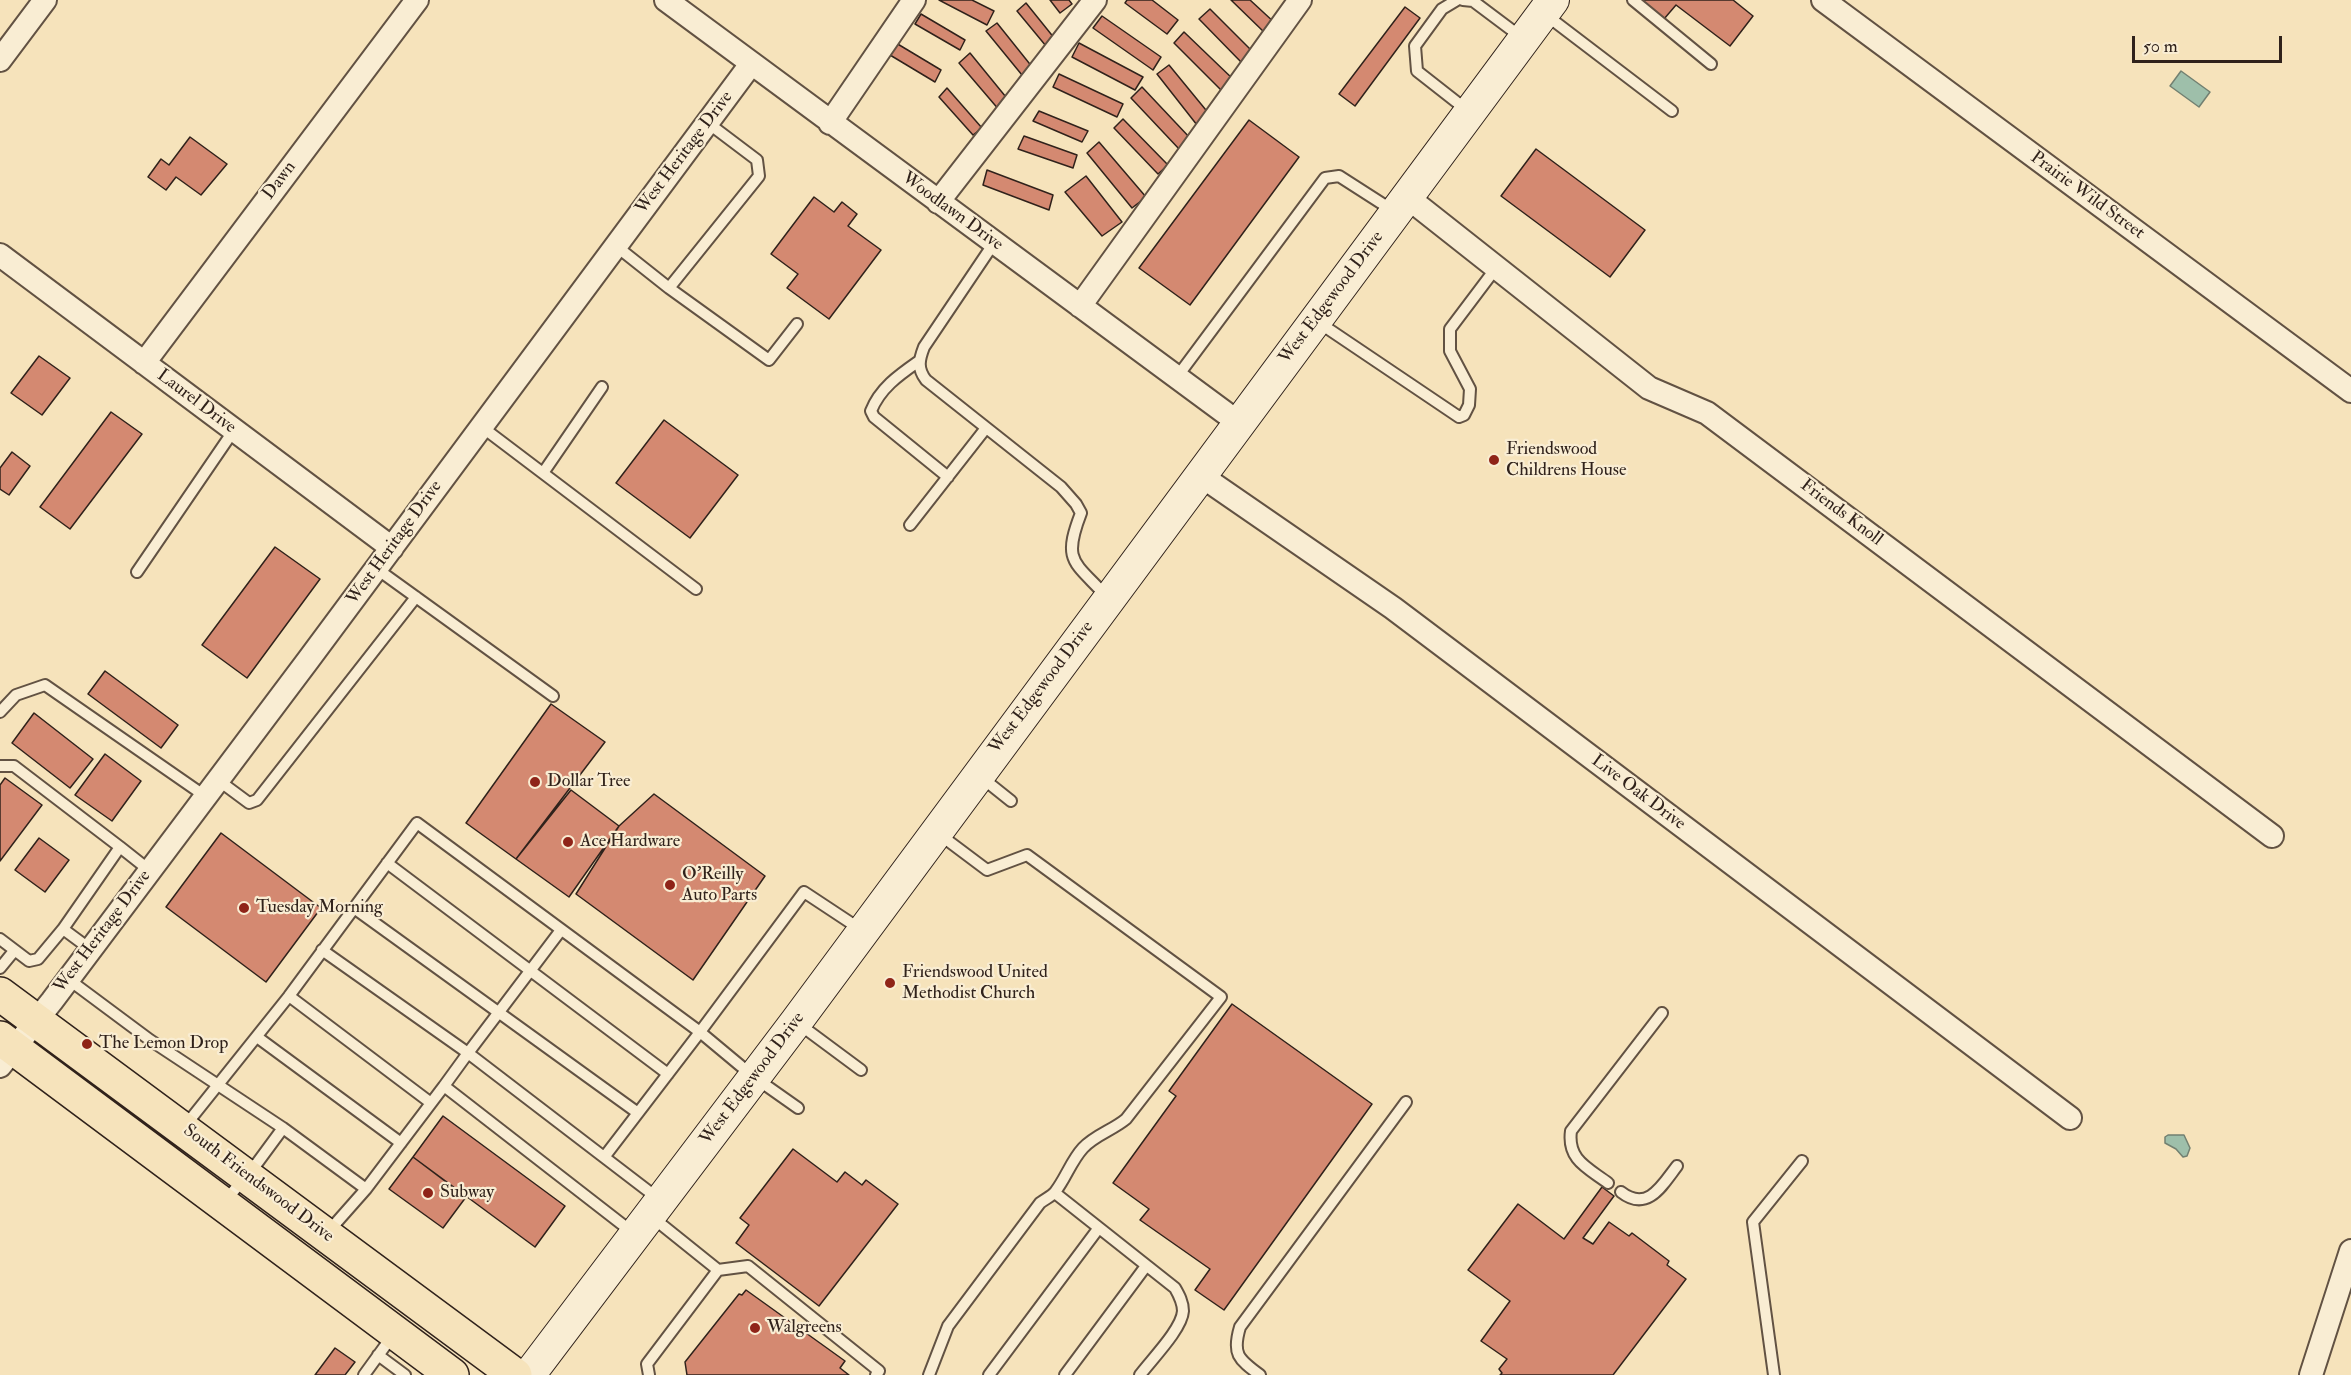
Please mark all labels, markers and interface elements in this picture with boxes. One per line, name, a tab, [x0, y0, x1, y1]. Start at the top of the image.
scale bar	[2135, 24, 2285, 62]
text: 50 m	[2143, 35, 2178, 58]
street label: West Heritage Drive	[632, 87, 738, 219]
street label: Prairie Wild Street	[2026, 147, 2148, 245]
street label: Dawn	[259, 158, 301, 204]
street label: Woodlawn Drive	[897, 168, 1007, 256]
street label: West Edgewood Drive	[1275, 227, 1389, 369]
street label: Laurel Drive	[152, 365, 240, 439]
place label: Friendswood Childrens House	[1506, 439, 1626, 482]
marker: Friendswood Childrens House	[1487, 453, 1501, 467]
street label: Friends Knoll	[1796, 475, 1886, 551]
street label: West Heritage Drive	[343, 477, 447, 609]
street label: West Edgewood Drive	[985, 617, 1099, 759]
street label: Live Oak Drive	[1587, 751, 1689, 835]
place label: Dollar Tree	[547, 771, 630, 793]
marker: Dollar Tree	[528, 775, 542, 789]
place label: Ace Hardware	[580, 831, 680, 853]
marker: Ace Hardware	[561, 835, 575, 849]
place label: O'Reilly Auto Parts	[682, 864, 757, 906]
street label: West Heritage Drive	[50, 866, 156, 998]
marker: O'Reilly Auto Parts	[663, 878, 677, 892]
place label: Tuesday Morning	[256, 897, 383, 919]
marker: Tuesday Morning	[237, 901, 251, 915]
place label: Friendswood United Methodist Church	[902, 962, 1048, 1004]
marker: Friendswood United Methodist Church	[883, 976, 897, 990]
street label: West Edgewood Drive	[696, 1008, 810, 1150]
place label: The Lemon Drop	[99, 1033, 228, 1055]
marker: The Lemon Drop	[80, 1037, 94, 1051]
street label: South Friendswood Drive	[178, 1120, 338, 1248]
place label: Subway	[440, 1182, 494, 1204]
marker: Subway	[421, 1186, 435, 1200]
place label: Walgreens	[767, 1317, 842, 1339]
marker: Walgreens	[748, 1321, 762, 1335]

